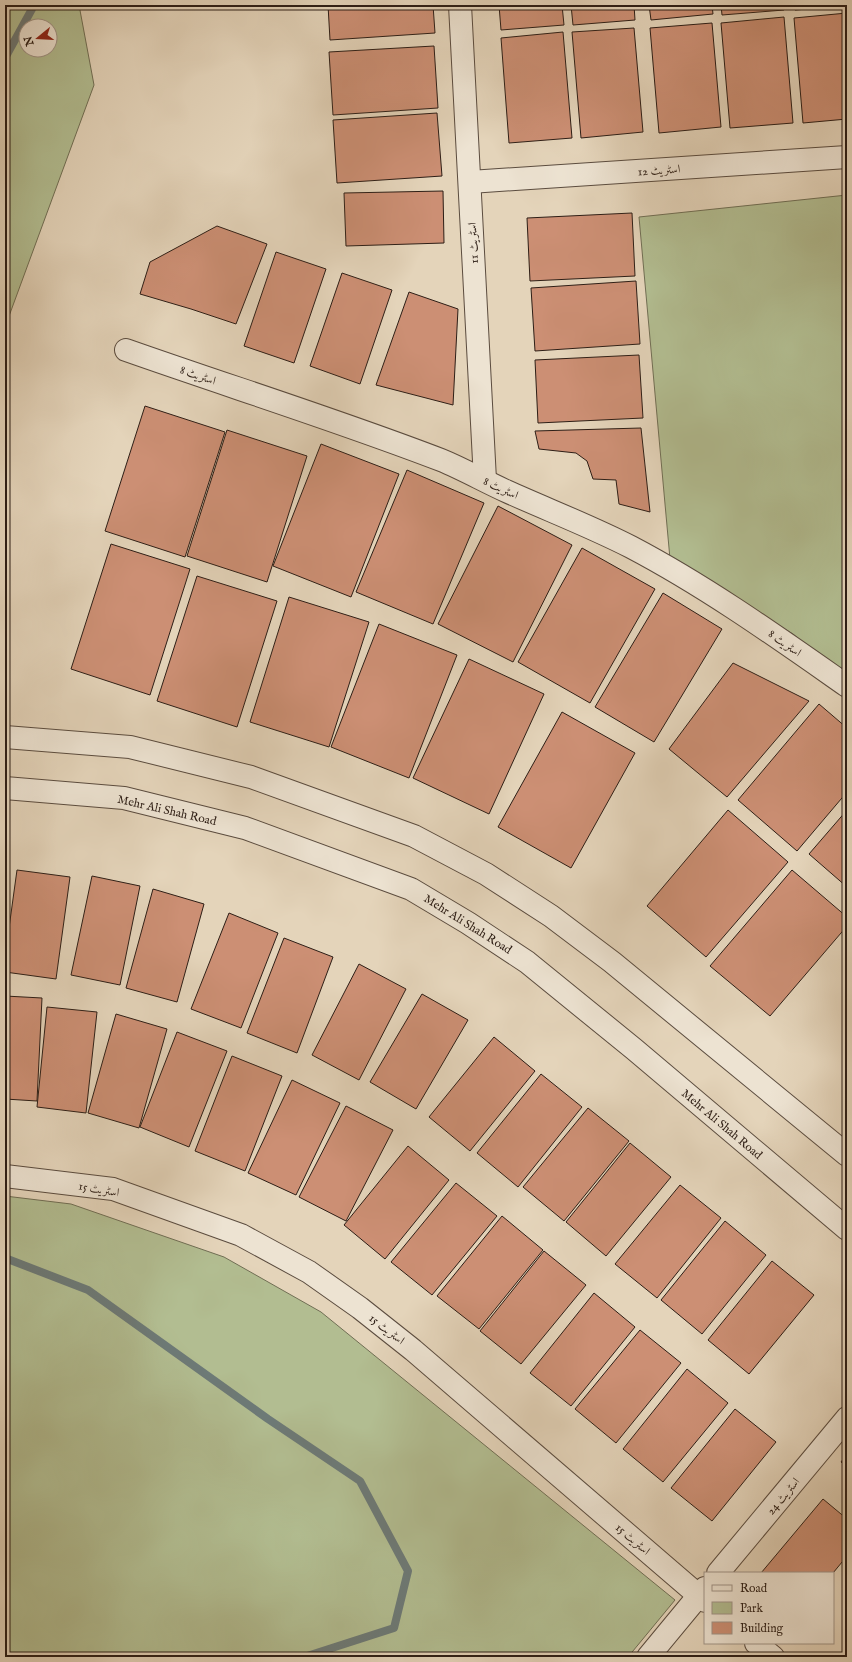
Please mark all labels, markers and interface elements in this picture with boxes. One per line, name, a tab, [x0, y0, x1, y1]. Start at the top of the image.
north arrow	[18, 18, 58, 58]
text: N	[21, 34, 38, 48]
street label: اسٹریٹ 12	[637, 162, 681, 179]
street label: اسٹریٹ 11	[465, 222, 482, 264]
street label: اسٹریٹ 8	[178, 362, 218, 389]
street label: اسٹریٹ 8	[481, 474, 521, 503]
street label: اسٹریٹ 8	[765, 627, 805, 660]
street label: Mehr Ali Shah Road	[116, 792, 218, 829]
street label: Mehr Ali Shah Road	[421, 891, 515, 958]
street label: Mehr Ali Shah Road	[678, 1086, 766, 1163]
street label: اسٹریٹ 15	[77, 1179, 121, 1201]
street label: اسٹریٹ 15	[366, 1311, 408, 1348]
street label: اسٹریٹ 24	[764, 1474, 804, 1518]
street label: اسٹریٹ 15	[612, 1520, 653, 1559]
legend	[704, 1572, 834, 1644]
text: Road	[740, 1581, 768, 1596]
text: Park	[740, 1601, 763, 1616]
text: Building	[740, 1621, 784, 1636]

